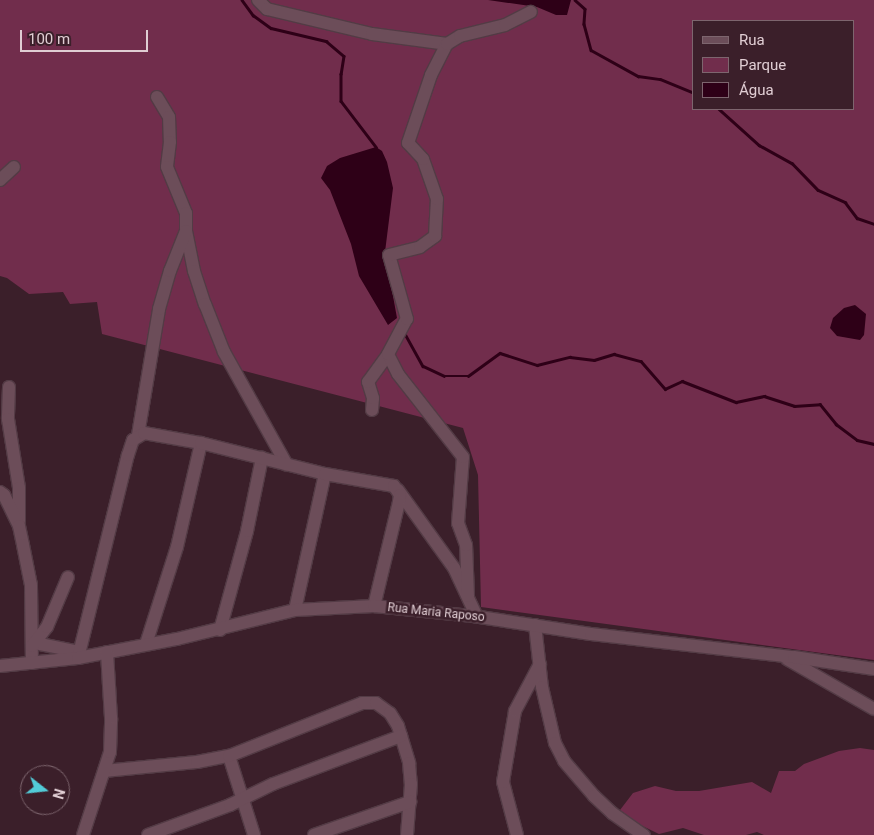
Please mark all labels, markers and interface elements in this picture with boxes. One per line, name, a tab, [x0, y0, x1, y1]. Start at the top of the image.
scale bar	[22, 20, 150, 52]
legend	[692, 20, 854, 110]
text: 100 m	[28, 30, 70, 48]
text: Rua	[739, 31, 765, 49]
text: Parque	[739, 56, 786, 74]
text: Água	[739, 81, 774, 99]
street label: Rua Maria Raposo	[387, 601, 485, 625]
north arrow	[20, 765, 70, 815]
text: N	[49, 787, 68, 801]

